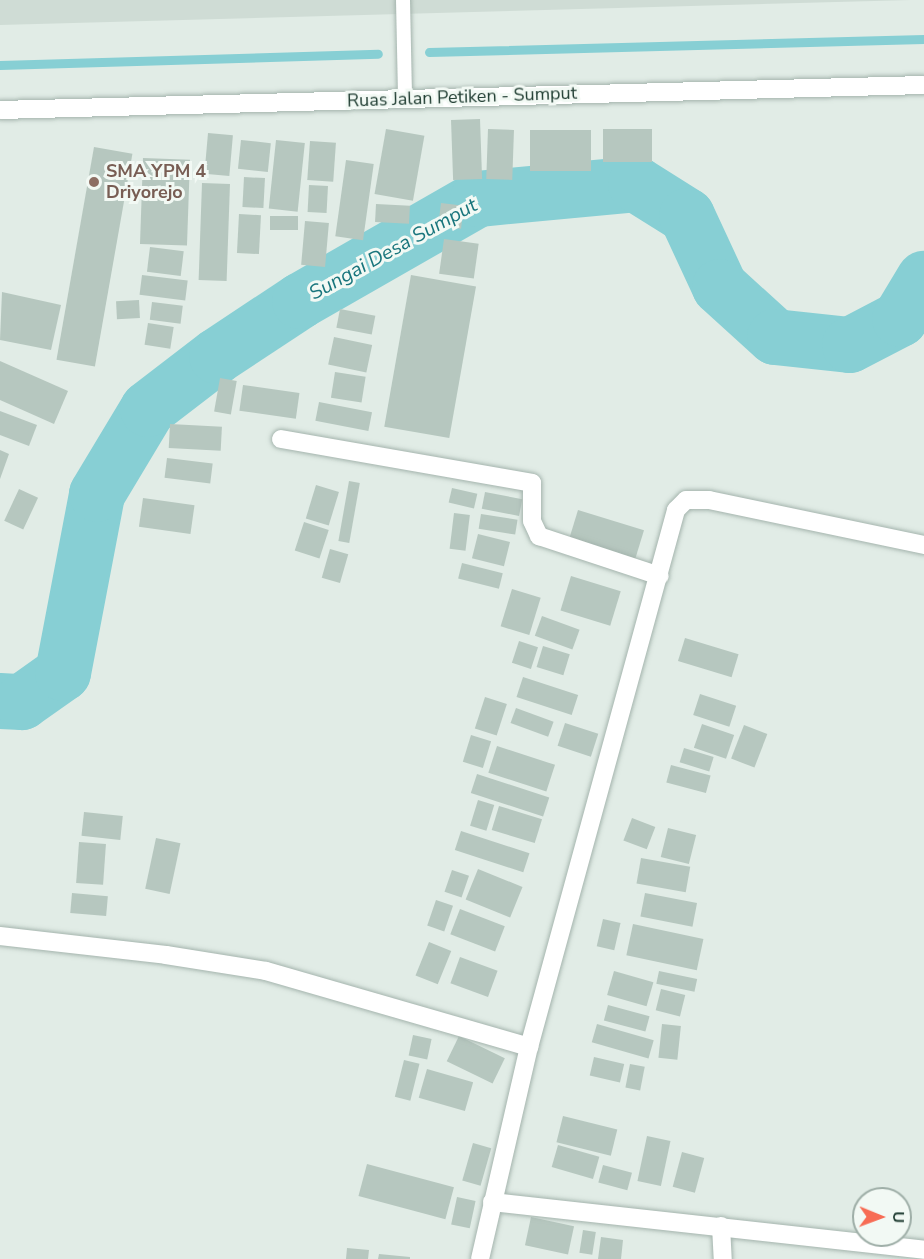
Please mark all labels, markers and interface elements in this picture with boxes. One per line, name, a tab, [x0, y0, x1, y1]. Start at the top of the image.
street label: Ruas Jalan Petiken - Sumput	[347, 82, 577, 112]
place label: SMA YPM 4 Driyorejo	[106, 161, 206, 204]
marker: SMA YPM 4 Driyorejo	[87, 175, 101, 189]
water label: Sungai Desa Sumput	[305, 193, 481, 305]
north arrow	[852, 1187, 912, 1247]
text: U	[887, 1211, 909, 1223]

